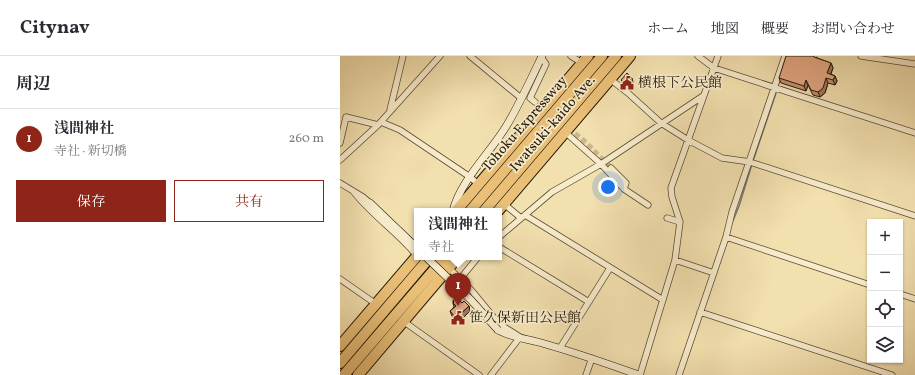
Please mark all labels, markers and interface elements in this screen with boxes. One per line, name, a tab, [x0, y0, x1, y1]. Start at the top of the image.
text: Citynav	[20, 15, 90, 41]
text: ホーム	[647, 20, 689, 39]
text: 地図	[711, 20, 739, 39]
text: 概要	[761, 20, 789, 39]
text: お問い合わせ	[811, 20, 895, 39]
street label: Tohoku Expressway	[478, 72, 572, 176]
street label: Iwatsuki-kaido Ave.	[506, 72, 600, 176]
text: 周辺	[16, 73, 50, 96]
place label: 横根下公民館	[638, 74, 722, 93]
public building icon: 横根下公民館	[619, 75, 635, 91]
text: 浅間神社	[54, 119, 114, 140]
text: 1	[26, 130, 32, 148]
text: 260 m	[289, 130, 324, 148]
text: 寺社 · 新切橋	[54, 143, 127, 161]
your location	[598, 177, 618, 197]
button: 保存	[16, 180, 166, 222]
button: 共有	[174, 180, 324, 222]
popup	[414, 208, 502, 260]
text: 浅間神社	[428, 215, 488, 236]
map controls	[867, 219, 903, 363]
button: +	[867, 219, 903, 255]
text: 寺社	[428, 239, 454, 257]
button: −	[867, 255, 903, 291]
pin: 1	[445, 273, 471, 306]
button: locate	[867, 291, 903, 327]
place label: 笹久保新田公民館	[469, 309, 581, 328]
public building icon: 笹久保新田公民館	[450, 310, 466, 326]
button: layers	[867, 327, 903, 363]

